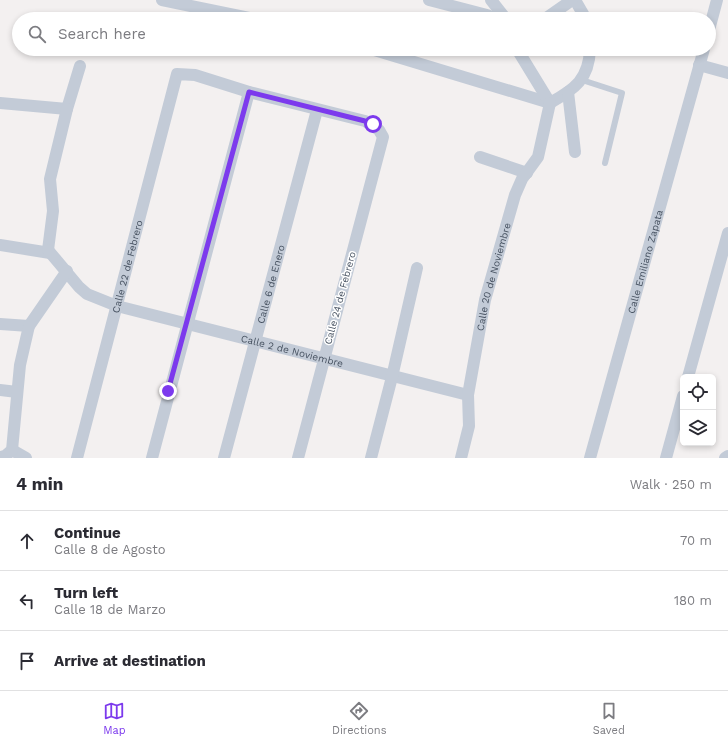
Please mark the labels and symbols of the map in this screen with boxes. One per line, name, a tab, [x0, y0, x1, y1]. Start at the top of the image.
route start	[364, 115, 382, 133]
street label: Calle Emiliano Zapata	[625, 208, 665, 315]
street label: Calle 22 de Febrero	[110, 219, 144, 314]
street label: Calle 20 de Noviembre	[474, 221, 512, 332]
street label: Calle 6 de Enero	[255, 243, 286, 325]
street label: Calle 24 de Febrero	[322, 250, 358, 346]
street label: Calle 2 de Noviembre	[240, 332, 345, 369]
route end	[159, 382, 177, 400]

